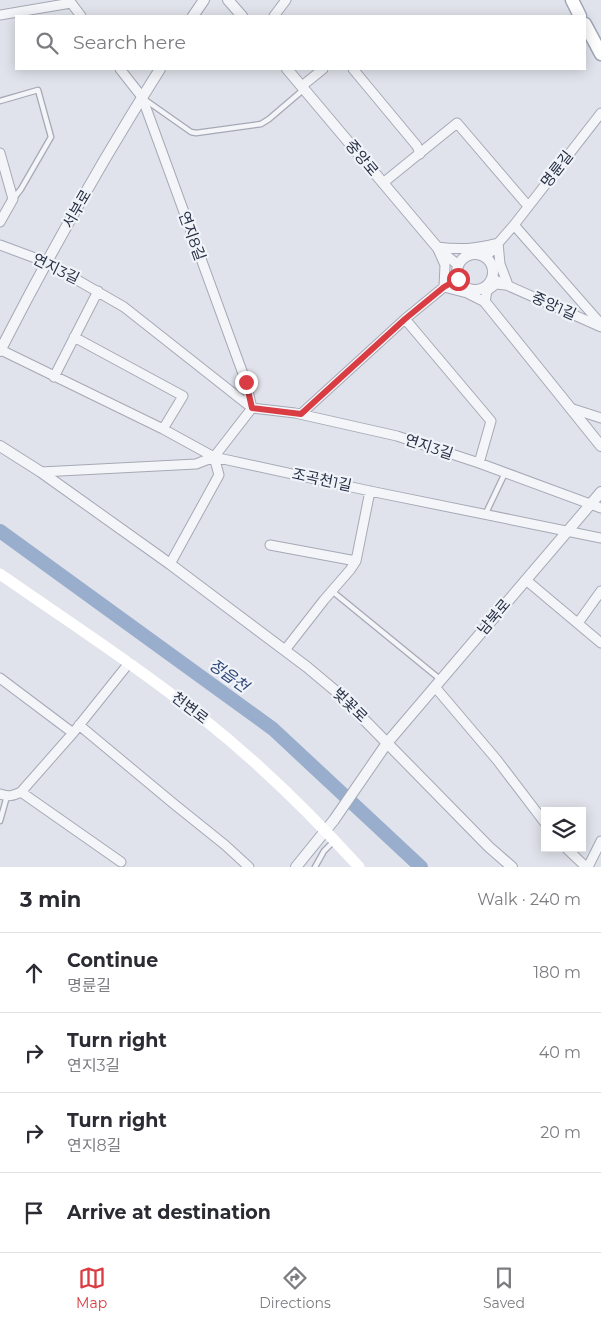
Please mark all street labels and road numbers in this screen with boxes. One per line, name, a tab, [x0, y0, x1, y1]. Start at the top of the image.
street label: 중앙로	[342, 136, 383, 180]
street label: 명륜길	[536, 147, 577, 191]
street label: 서부로	[58, 186, 95, 231]
street label: 연지8길	[175, 209, 210, 263]
street label: 연지3길	[30, 249, 83, 288]
street label: 중앙1길	[529, 287, 579, 324]
street label: 연지3길	[403, 430, 456, 463]
street label: 조곡천1길	[290, 464, 354, 495]
street label: 남북로	[473, 595, 514, 639]
street label: 벚꽃로	[329, 683, 372, 726]
street label: 천변로	[168, 687, 212, 728]

